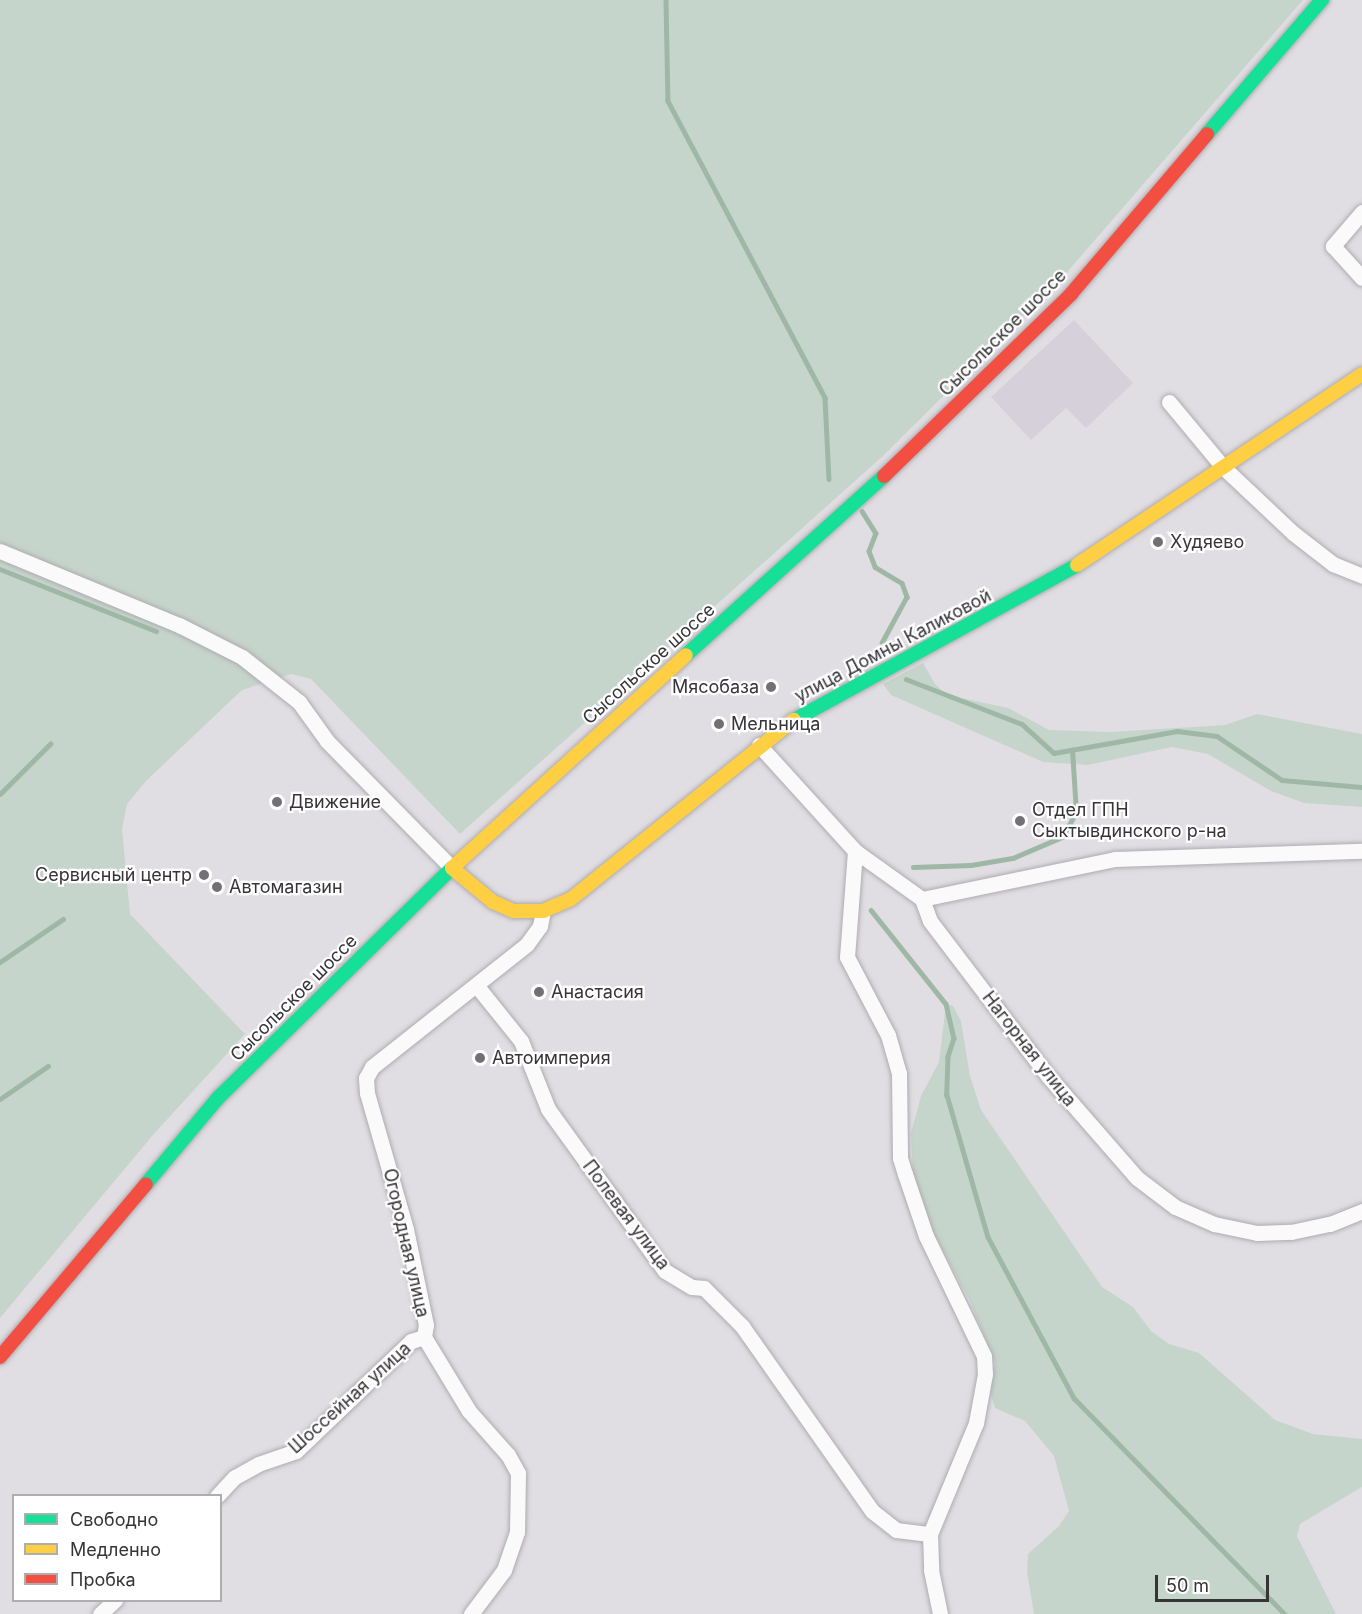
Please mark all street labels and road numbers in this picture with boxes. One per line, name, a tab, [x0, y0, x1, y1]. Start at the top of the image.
street label: Сысольское шоссе	[935, 265, 1071, 401]
street label: улица Домны Каликовой	[791, 585, 995, 707]
street label: Сысольское шоссе	[578, 599, 720, 729]
street label: Сысольское шоссе	[226, 930, 362, 1066]
street label: Нагорная улица	[977, 987, 1081, 1111]
street label: Полевая улица	[578, 1156, 674, 1274]
street label: Огородная улица	[378, 1166, 434, 1320]
street label: Шоссейная улица	[285, 1338, 415, 1458]

